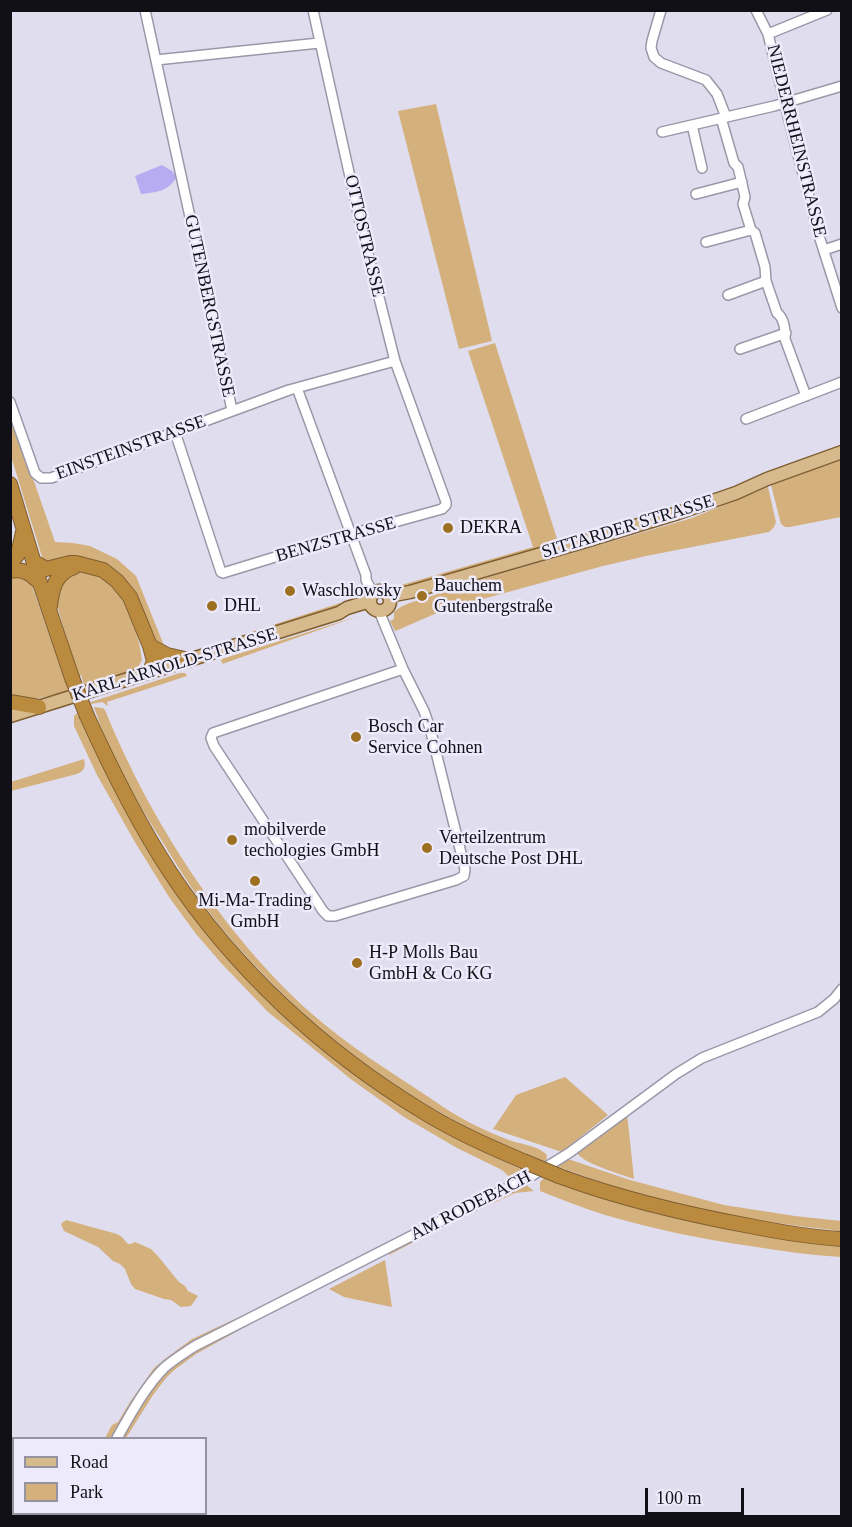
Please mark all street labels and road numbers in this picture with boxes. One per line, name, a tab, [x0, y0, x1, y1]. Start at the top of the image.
street label: NIEDERRHEINSTRASSE	[762, 42, 830, 240]
street label: OTTOSTRASSE	[339, 173, 389, 299]
street label: GUTENBERGSTRASSE	[179, 213, 239, 399]
street label: EINSTEINSTRASSE	[53, 411, 209, 485]
street label: SITTARDER STRASSE	[539, 490, 717, 564]
street label: BENZSTRASSE	[273, 513, 399, 567]
street label: KARL-ARNOLD-STRASSE	[70, 624, 280, 706]
street label: AM RODEBACH	[407, 1166, 535, 1246]

